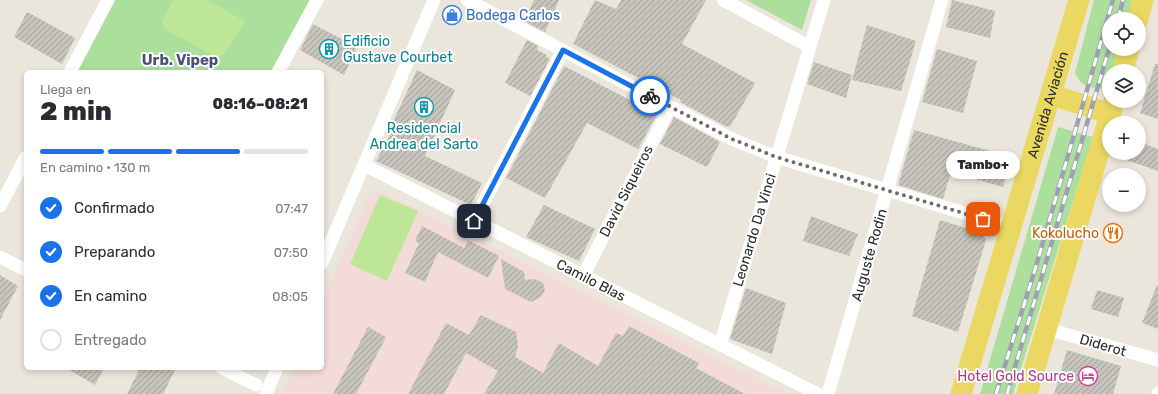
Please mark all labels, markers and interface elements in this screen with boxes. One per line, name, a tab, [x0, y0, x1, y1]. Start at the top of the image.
shop icon: Bodega Carlos	[441, 4, 463, 26]
place label: Bodega Carlos	[466, 7, 560, 24]
map controls	[1102, 12, 1146, 212]
button: locate	[1102, 12, 1146, 56]
place label: Edificio Gustave Courbet	[343, 33, 453, 66]
building icon: Edificio Gustave Courbet	[318, 38, 340, 60]
street label: Avenida Aviación	[1024, 49, 1072, 160]
district label: Urb. Vipep	[142, 51, 218, 69]
button: layers	[1102, 64, 1146, 108]
courier	[630, 76, 670, 116]
text: Llega en	[40, 82, 91, 97]
icon: bike	[639, 85, 661, 107]
text: 08:16–08:21	[213, 95, 308, 113]
text: 2 min	[40, 96, 112, 127]
building icon: Residencial Andrea del Sarto	[413, 96, 435, 118]
button: +	[1102, 116, 1146, 160]
place label: Residencial Andrea del Sarto	[370, 120, 478, 153]
street label: David Siqueiros	[596, 143, 657, 240]
callout: Tambo+	[946, 151, 1020, 179]
text: Tambo+	[957, 157, 1009, 172]
text: En camino · 130 m	[40, 160, 150, 175]
button: −	[1102, 168, 1146, 212]
street label: Leonardo Da Vinci	[729, 172, 780, 289]
icon: check	[40, 197, 62, 219]
text: Confirmado	[74, 199, 155, 217]
text: 07:47	[275, 201, 308, 216]
pin	[966, 202, 1000, 236]
pin	[457, 204, 491, 238]
street label: Auguste Rodin	[848, 207, 891, 303]
icon: bag	[972, 208, 994, 230]
icon: home	[463, 210, 485, 232]
restaurant icon: Kokolucho	[1102, 222, 1124, 244]
place label: Kokolucho	[1032, 225, 1099, 242]
icon: check	[40, 241, 62, 263]
text: Preparando	[74, 243, 155, 261]
text: 07:50	[274, 245, 308, 260]
street label: Camilo Blas	[553, 256, 628, 305]
icon: check	[40, 285, 62, 307]
text: En camino	[74, 287, 147, 305]
text: 08:05	[272, 289, 308, 304]
text: Entregado	[74, 331, 147, 349]
street label: Diderot	[1078, 331, 1129, 360]
hotel icon: Hotel Gold Source	[1077, 365, 1099, 387]
place label: Hotel Gold Source	[957, 368, 1074, 385]

